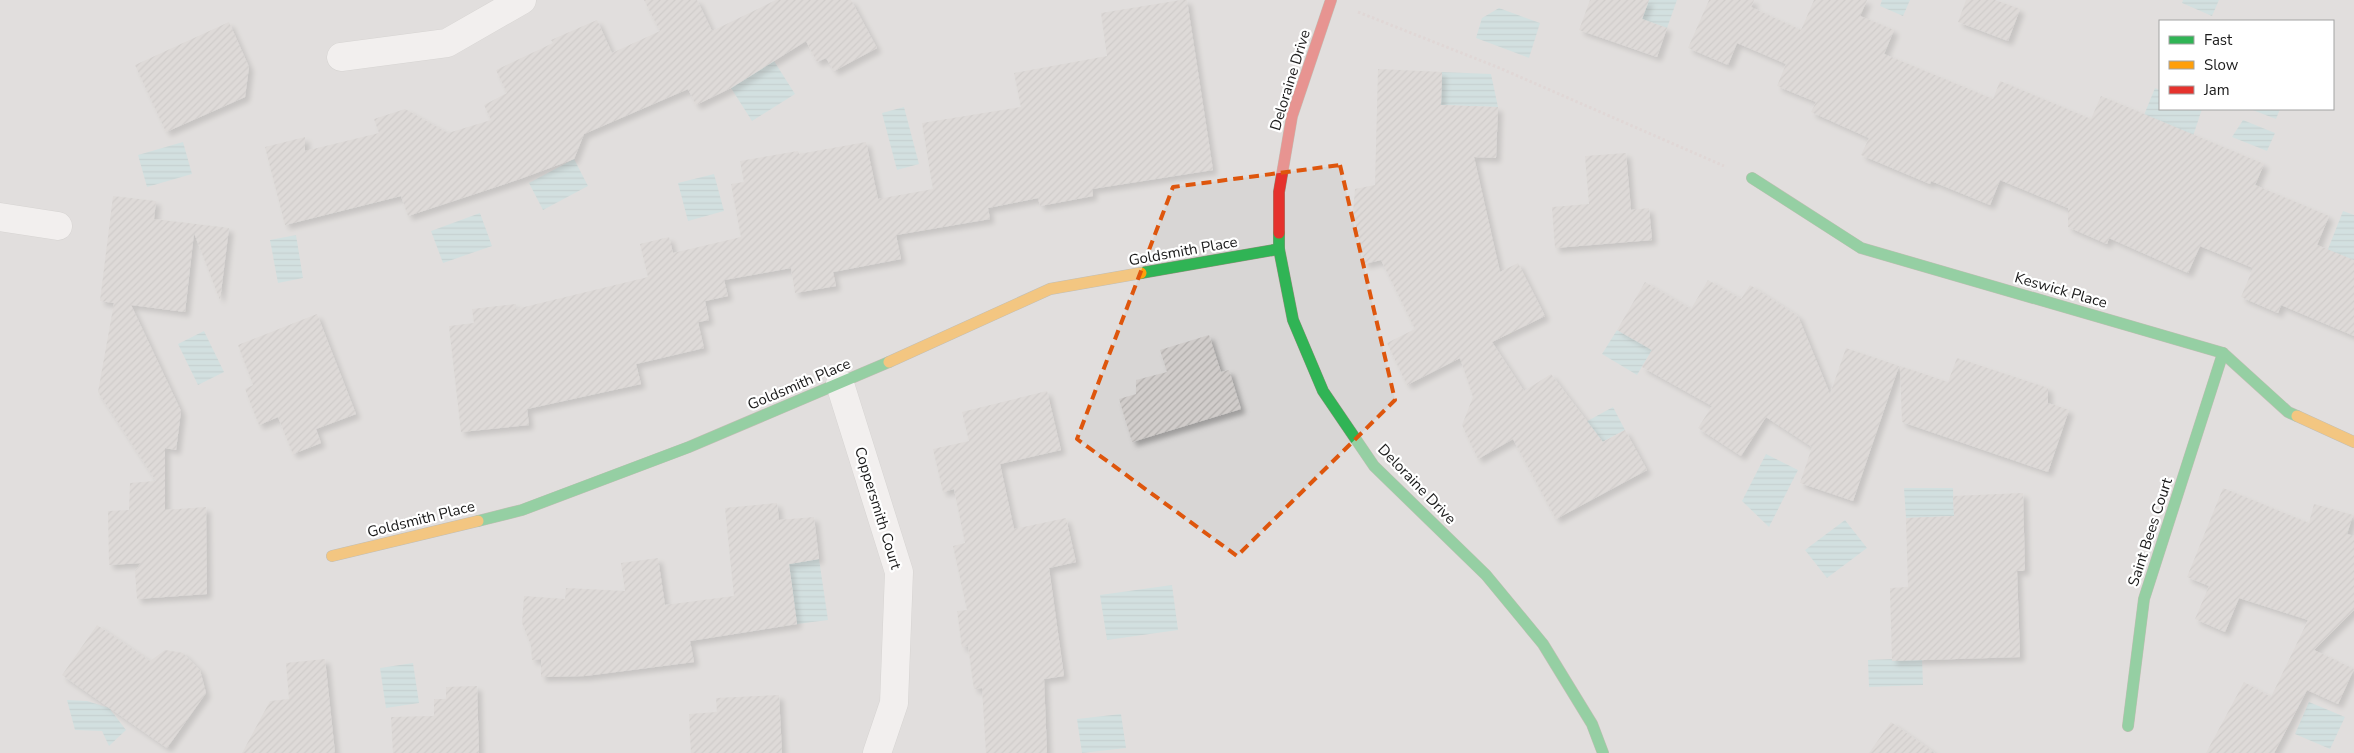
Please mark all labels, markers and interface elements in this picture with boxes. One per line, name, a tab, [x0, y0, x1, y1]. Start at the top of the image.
legend	[2159, 20, 2334, 110]
street label: Deloraine Drive	[1265, 27, 1315, 133]
text: Fast	[2204, 30, 2233, 50]
text: Slow	[2204, 55, 2239, 75]
text: Jam	[2203, 80, 2230, 100]
street label: Goldsmith Place	[1127, 232, 1239, 270]
street label: Keswick Place	[2012, 267, 2110, 313]
street label: Goldsmith Place	[744, 353, 854, 415]
street label: Deloraine Drive	[1374, 439, 1460, 529]
street label: Coppersmith Court	[850, 444, 906, 572]
street label: Saint Bees Court	[2123, 475, 2177, 589]
street label: Goldsmith Place	[365, 496, 477, 542]

